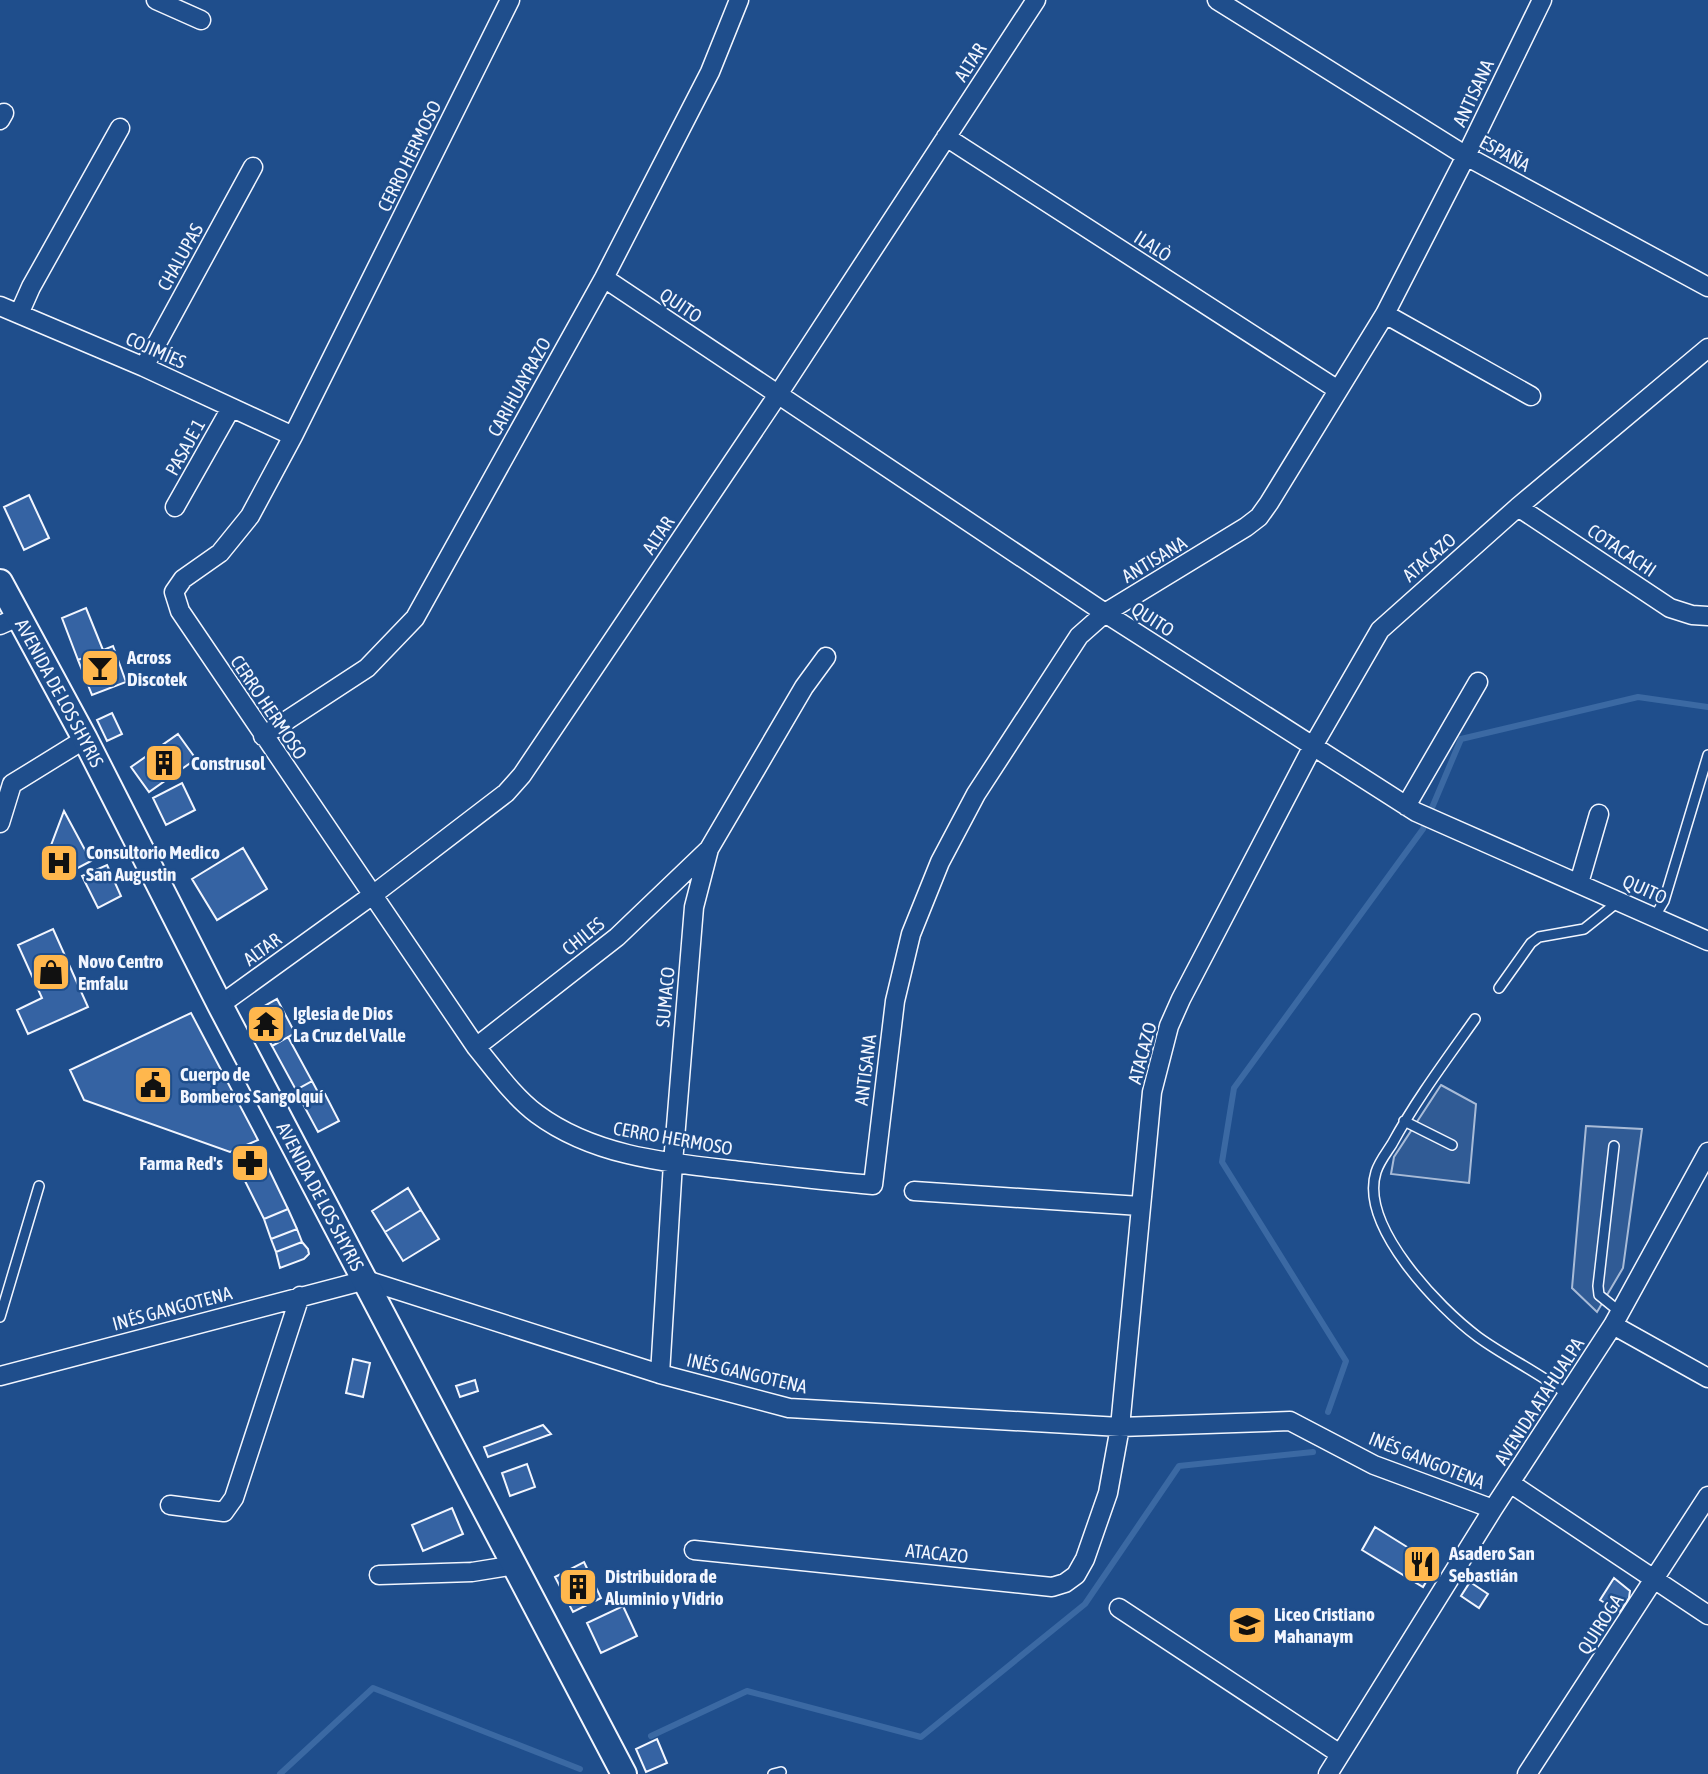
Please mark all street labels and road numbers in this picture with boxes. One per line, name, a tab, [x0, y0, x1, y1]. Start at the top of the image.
street label: ALTAR	[950, 38, 991, 85]
street label: ANTISANA	[1448, 55, 1498, 130]
street label: CERRO HERMOSO	[373, 97, 445, 215]
street label: ESPAÑA	[1476, 130, 1535, 176]
street label: CHALUPAS	[153, 220, 207, 294]
street label: ILALÒ	[1130, 226, 1176, 266]
street label: QUITO	[656, 283, 706, 327]
street label: COJIMÍES	[123, 327, 189, 373]
street label: CARIHUAYRAZO	[483, 334, 555, 440]
street label: PASAJE 1	[161, 415, 209, 479]
street label: ALTAR	[637, 511, 679, 558]
street label: COTACACHI	[1583, 519, 1661, 581]
street label: ATACAZO	[1398, 528, 1460, 586]
street label: ANTISANA	[1118, 531, 1191, 587]
street label: QUITO	[1128, 597, 1178, 641]
street label: AVENIDA DE LOS SHYRIS	[11, 615, 108, 771]
street label: CERRO HERMOSO	[226, 651, 312, 763]
street label: QUITO	[1619, 870, 1671, 908]
street label: CHILES	[557, 912, 609, 960]
street label: ALTAR	[239, 928, 286, 970]
street label: SUMACO	[651, 966, 679, 1028]
street label: ATACAZO	[1123, 1020, 1161, 1086]
street label: ANTISANA	[850, 1032, 880, 1107]
street label: CERRO HERMOSO	[612, 1117, 734, 1159]
street label: AVENIDA DE LOS SHYRIS	[272, 1118, 369, 1274]
street label: INÉS GANGOTENA	[110, 1281, 235, 1335]
street label: AVENIDA ATAHUALPA	[1490, 1333, 1589, 1469]
street label: INÉS GANGOTENA	[685, 1348, 810, 1398]
street label: INÉS GANGOTENA	[1366, 1427, 1489, 1494]
street label: ATACAZO	[905, 1539, 969, 1567]
street label: QUIROGA	[1573, 1589, 1628, 1658]

